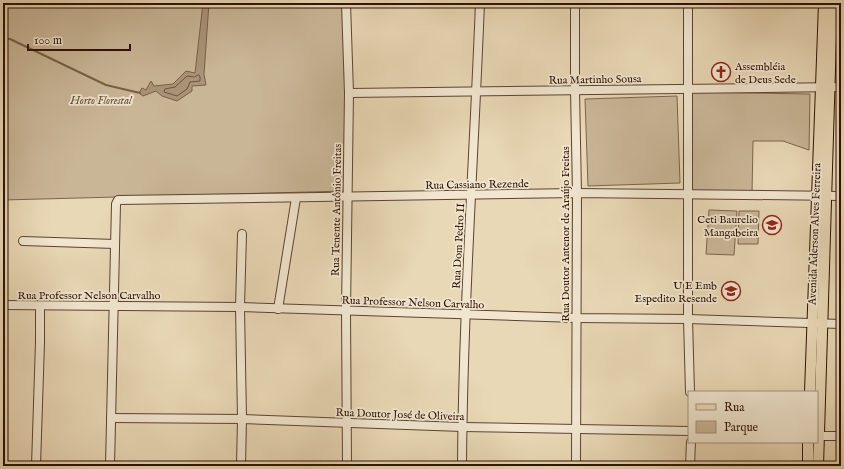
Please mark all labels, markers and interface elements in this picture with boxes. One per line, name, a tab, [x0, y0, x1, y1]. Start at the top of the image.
scale bar	[28, 26, 130, 52]
text: 100 m	[34, 33, 62, 48]
place label: Assembléia de Deus Sede	[734, 60, 796, 87]
church icon: Assembléia de Deus Sede	[710, 61, 732, 83]
street label: Rua Martinho Sousa	[548, 72, 642, 88]
park label: Horto Florestal	[69, 94, 133, 108]
street label: Rua Tenente Antônio Freitas	[329, 144, 345, 276]
street label: Rua Doutor Antenor de Araújo Freitas	[559, 146, 573, 322]
street label: Avenida Aderson Alves Ferreira	[805, 162, 824, 307]
street label: Rua Cassiano Rezende	[425, 177, 529, 193]
street label: Rua Dom Pedro II	[450, 203, 468, 289]
place label: Ceti Baurelio Mangabeira	[697, 213, 758, 240]
school or university icon: Ceti Baurelio Mangabeira	[761, 214, 783, 236]
place label: U E Emb Espedito Resende	[635, 279, 717, 306]
school or university icon: U E Emb Espedito Resende	[720, 280, 742, 302]
street label: Rua Professor Nelson Carvalho	[18, 289, 160, 303]
street label: Rua Professor Nelson Carvalho	[341, 294, 485, 312]
legend	[688, 391, 818, 443]
text: Rua	[724, 400, 745, 415]
street label: Rua Doutor José de Oliveira	[335, 406, 465, 424]
text: Parque	[724, 420, 759, 436]

